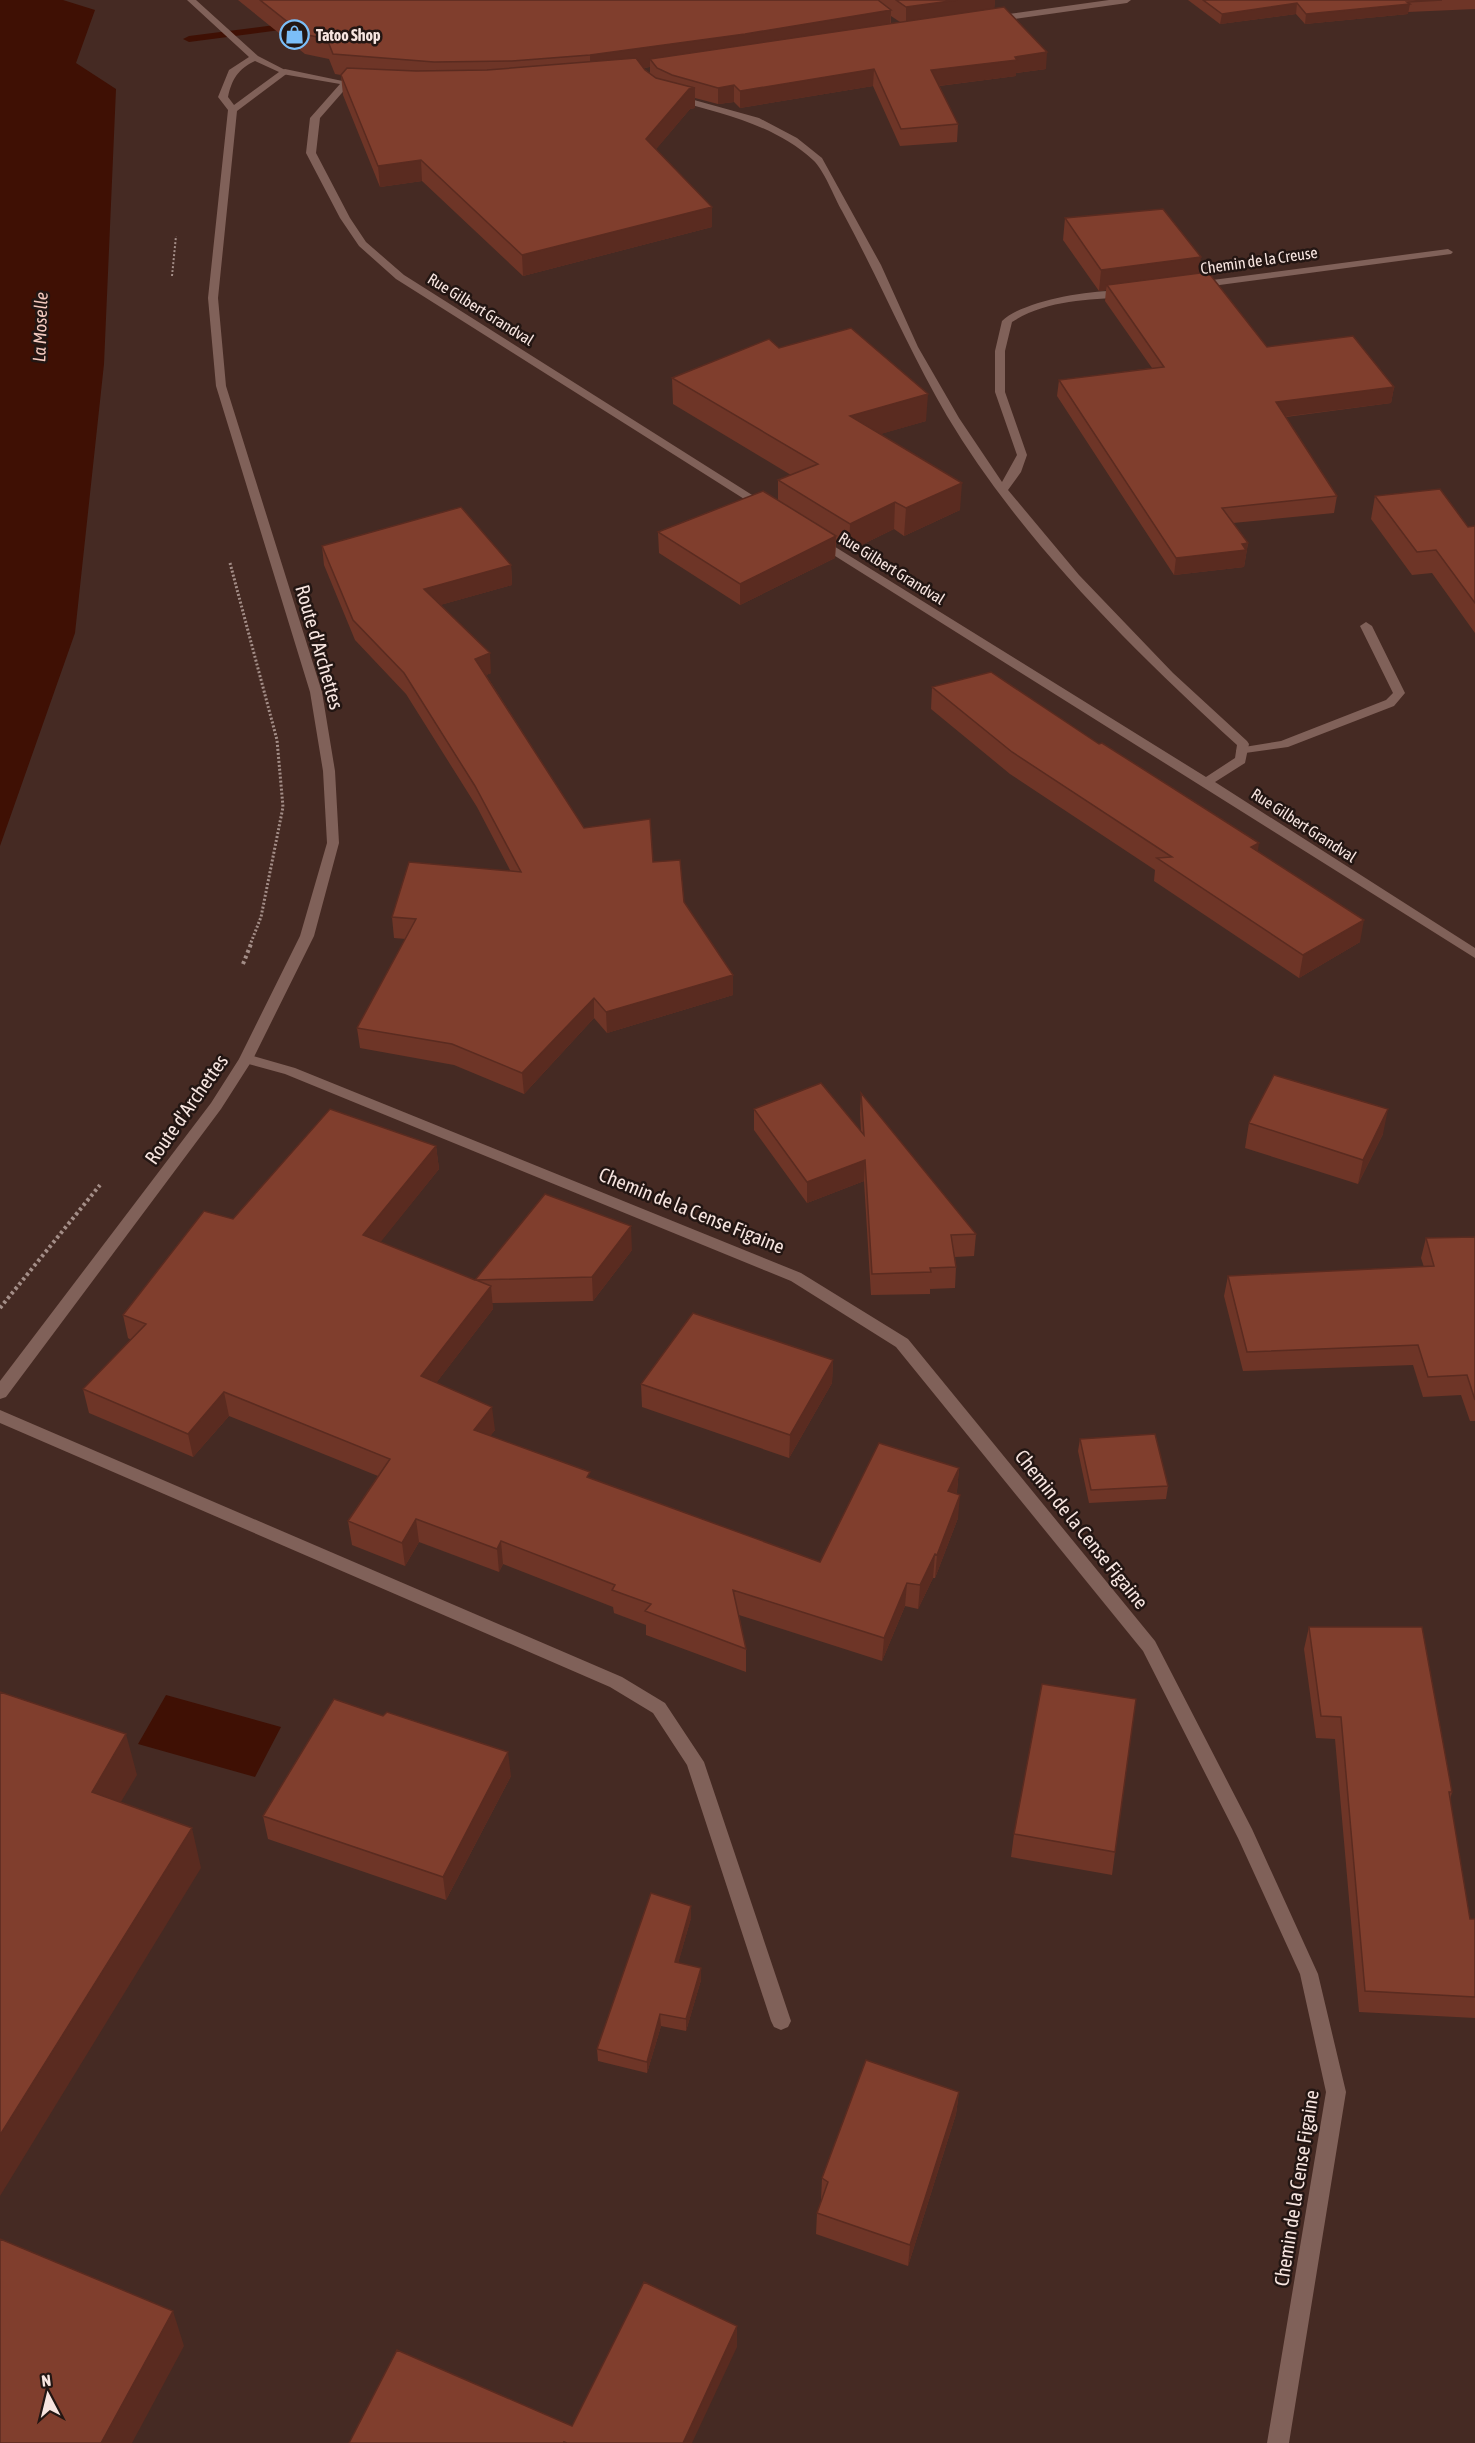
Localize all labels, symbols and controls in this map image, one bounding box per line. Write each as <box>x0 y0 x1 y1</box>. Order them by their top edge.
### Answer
shop icon: Tatoo Shop <box>279 19 311 51</box>
place label: Tatoo Shop <box>316 26 381 44</box>
street label: Chemin de la Creuse <box>1199 243 1319 277</box>
street label: Rue Gilbert Grandval <box>425 269 538 349</box>
water label: La Moselle <box>28 292 52 362</box>
street label: Rue Gilbert Grandval <box>836 528 949 608</box>
street label: Route d'Archettes <box>291 582 349 712</box>
street label: Rue Gilbert Grandval <box>1248 784 1361 866</box>
street label: Route d'Archettes <box>140 1050 232 1168</box>
street label: Chemin de la Cense Figaine <box>596 1162 788 1258</box>
street label: Chemin de la Cense Figaine <box>1011 1445 1153 1613</box>
street label: Chemin de la Cense Figaine <box>1269 2088 1323 2288</box>
north arrow <box>18 2365 78 2425</box>
text: N <box>40 2371 52 2390</box>

